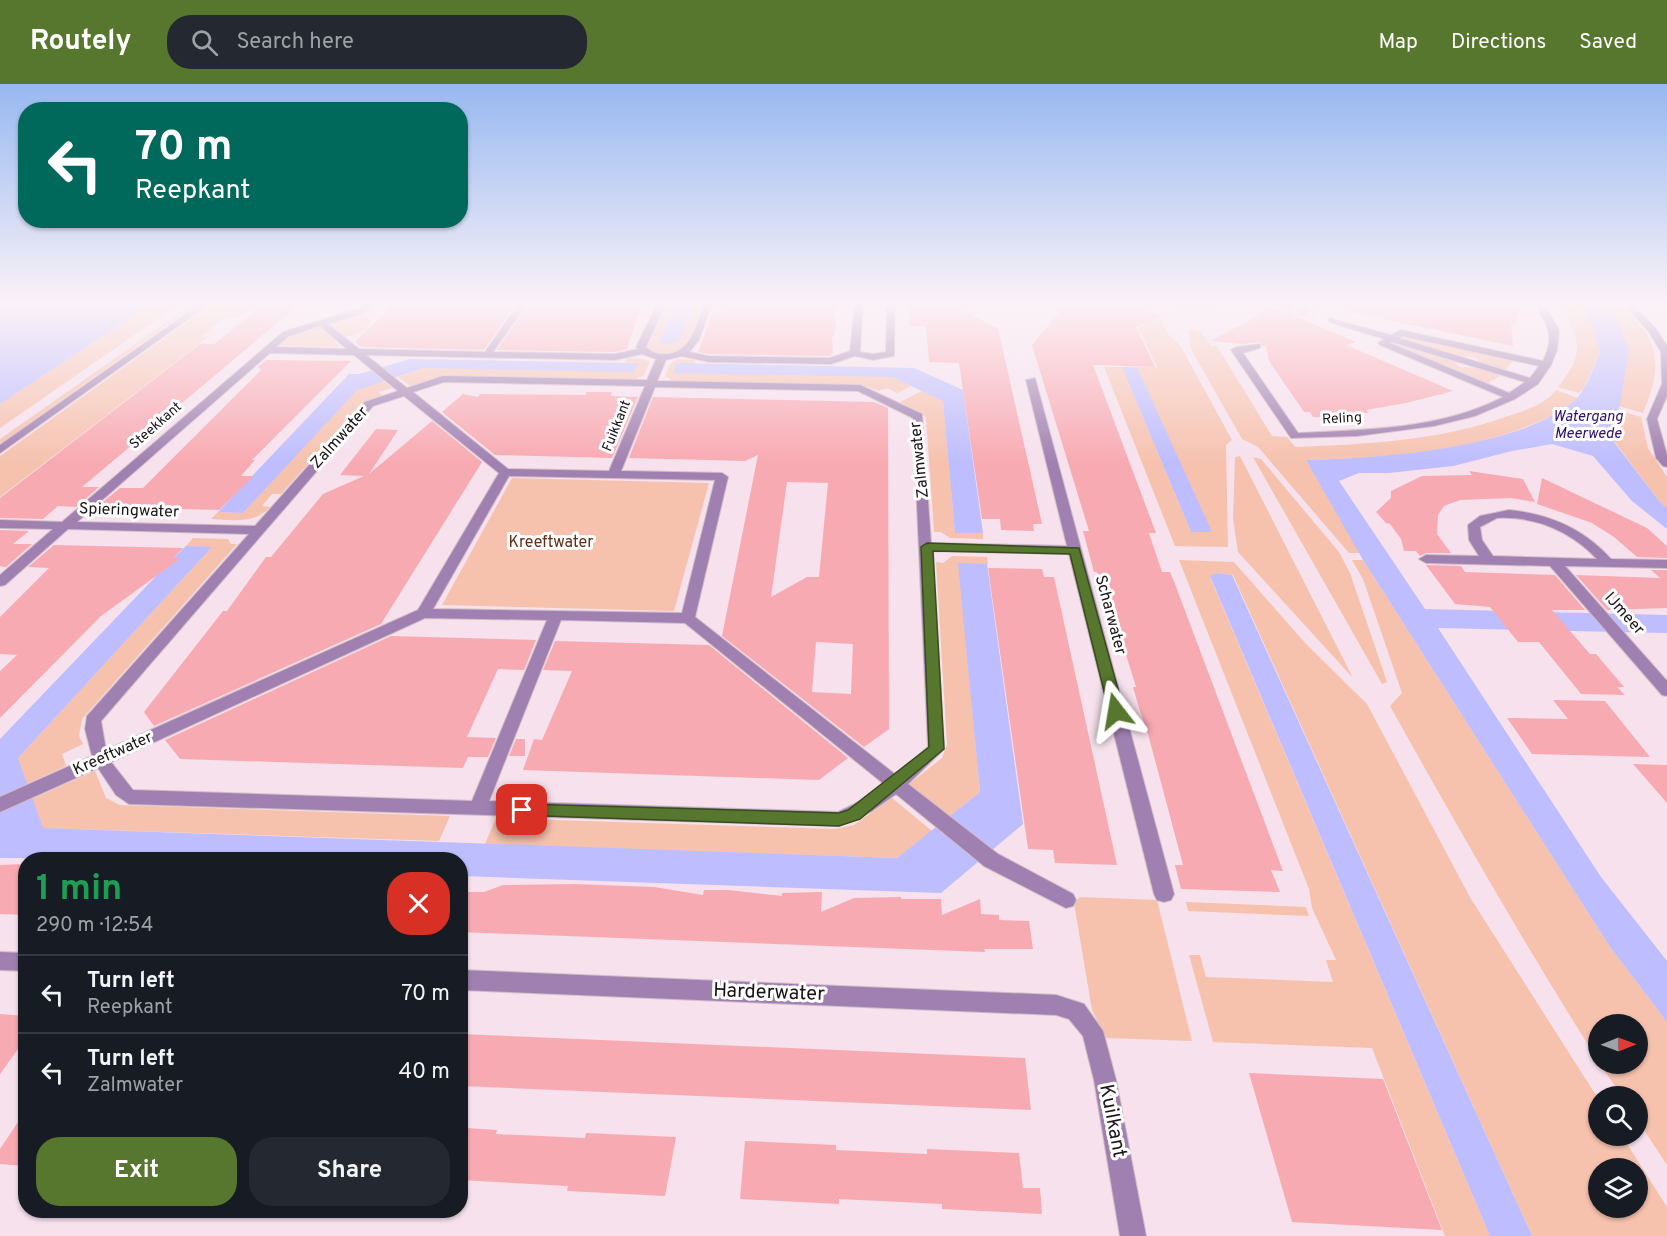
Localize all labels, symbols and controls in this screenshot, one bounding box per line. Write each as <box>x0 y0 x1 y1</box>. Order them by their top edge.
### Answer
search box <box>167 15 587 69</box>
text: Routely <box>30 24 131 60</box>
icon: search <box>188 26 221 59</box>
text: Search here <box>236 29 354 56</box>
text: Map <box>1378 29 1418 56</box>
text: Directions <box>1451 29 1546 56</box>
text: Saved <box>1579 29 1637 56</box>
text: 70 m <box>135 122 233 175</box>
icon: left <box>36 126 114 204</box>
text: Reepkant <box>135 174 251 208</box>
street label: Fuikkant <box>599 398 635 454</box>
street label: Steekkant <box>126 399 186 453</box>
street label: Zalmwater <box>307 403 373 473</box>
water label: Watergang Meerwede <box>1553 408 1624 444</box>
street label: Reling <box>1322 409 1362 429</box>
street label: Zalmwater <box>906 421 934 499</box>
street label: Spieringwater <box>79 499 179 523</box>
park label: Kreeftwater <box>508 533 594 553</box>
street label: Scharwater <box>1090 573 1130 657</box>
street label: IJmeer <box>1600 588 1648 640</box>
position arrow <box>1084 679 1148 743</box>
street label: Kreeftwater <box>70 728 156 780</box>
pin <box>496 784 547 835</box>
icon: arrive <box>505 793 538 826</box>
text: 1 min <box>36 867 122 913</box>
button: close <box>387 872 450 935</box>
text: 290 m · 12:54 <box>36 913 153 939</box>
text: Turn left <box>87 968 175 995</box>
icon: left <box>36 978 69 1011</box>
street label: Harderwater <box>713 978 826 1008</box>
text: 70 m <box>401 981 450 1008</box>
text: Reepkant <box>87 995 173 1021</box>
north arrow <box>1588 1014 1648 1074</box>
map controls <box>1588 1014 1648 1218</box>
text: Turn left <box>87 1046 175 1073</box>
icon: left <box>36 1056 69 1089</box>
text: 40 m <box>398 1059 450 1086</box>
text: Zalmwater <box>87 1073 183 1099</box>
street label: Kuilkant <box>1092 1082 1132 1160</box>
button: search <box>1588 1086 1648 1146</box>
button: Exit <box>36 1137 237 1206</box>
button: Share <box>249 1137 450 1206</box>
button: layers <box>1588 1158 1648 1218</box>

